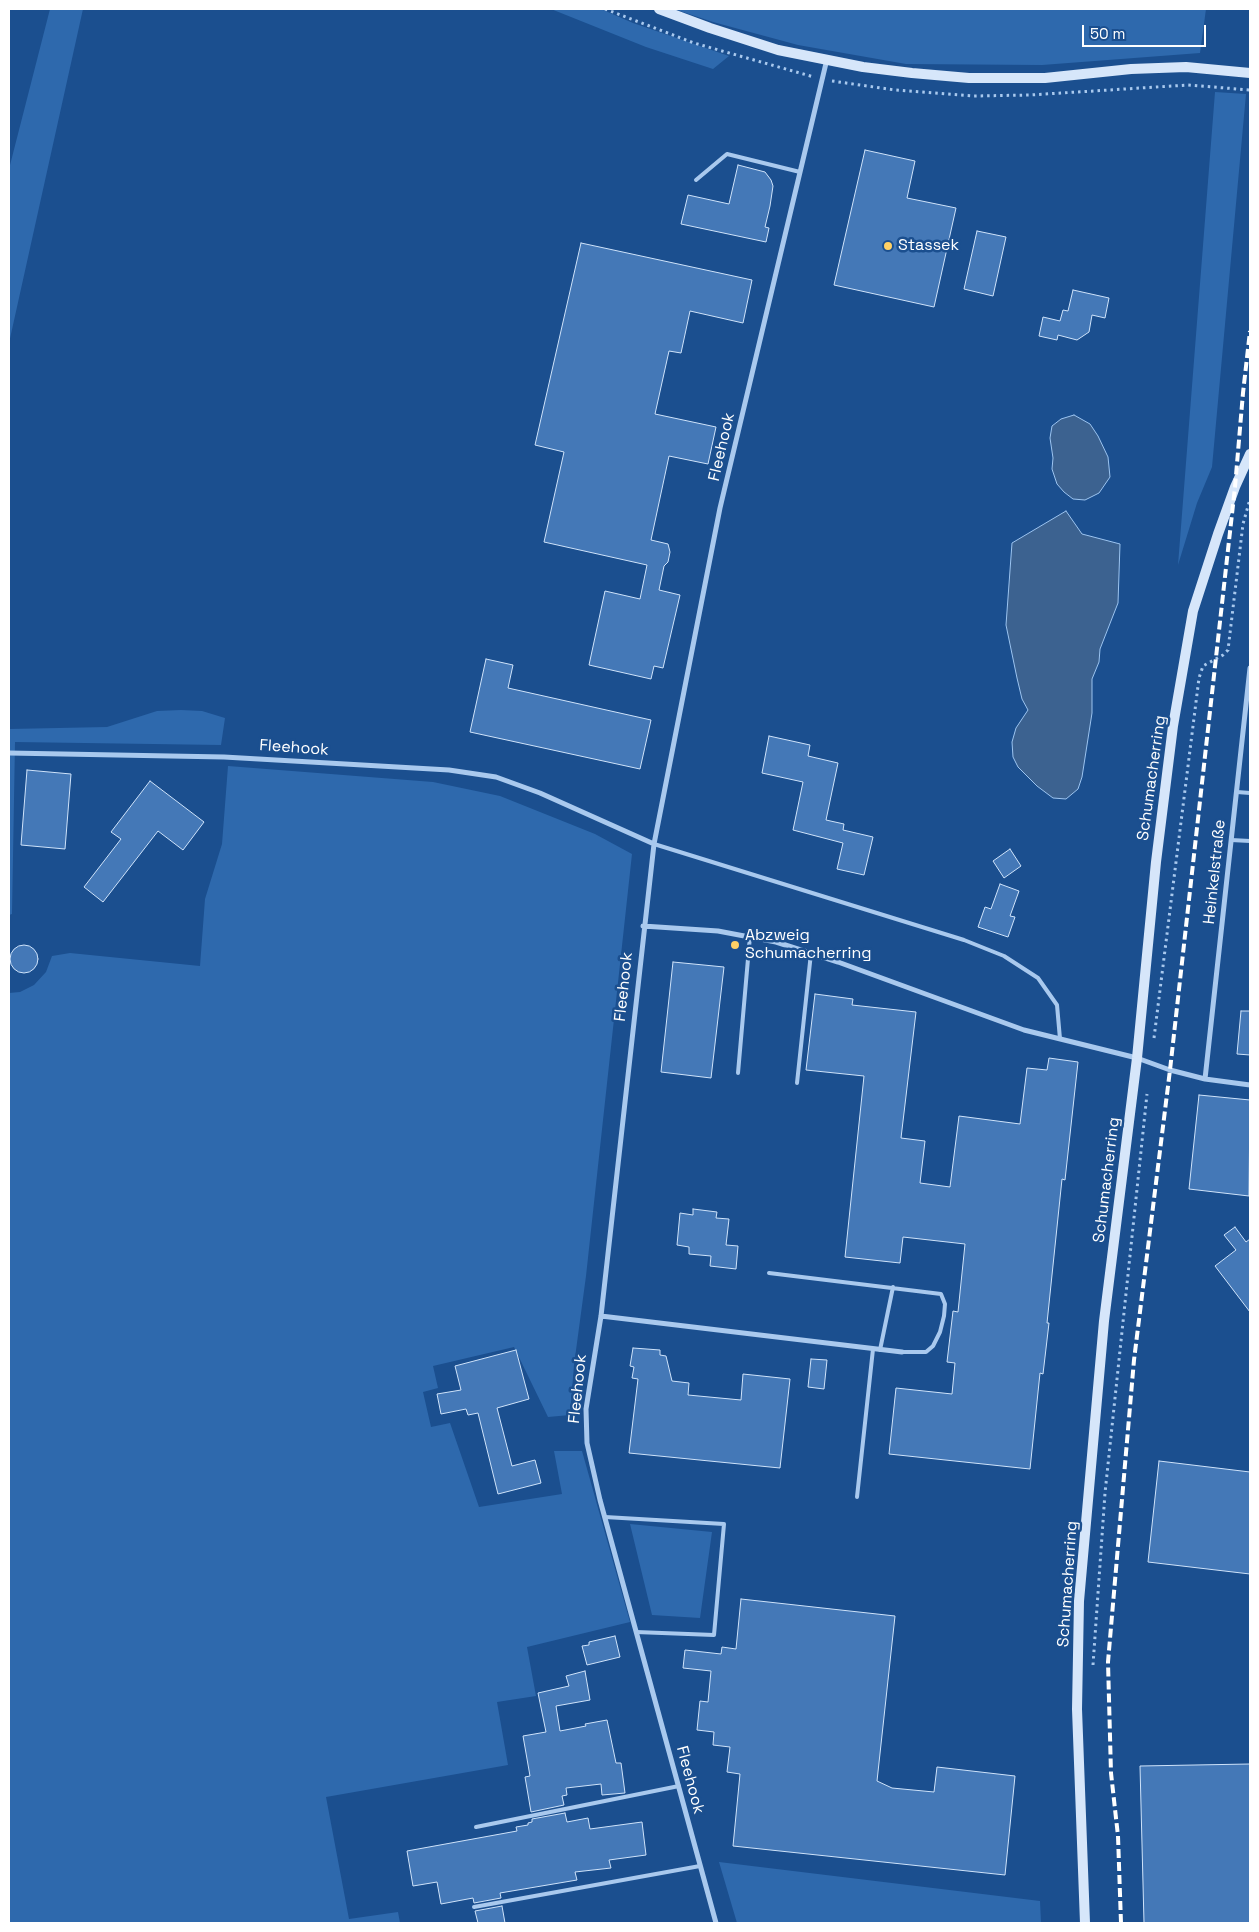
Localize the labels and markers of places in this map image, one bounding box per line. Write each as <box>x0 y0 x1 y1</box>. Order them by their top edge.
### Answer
place label: Stassek <box>898 236 959 256</box>
marker: Stassek <box>882 240 894 252</box>
place label: Abzweig Schumacherring <box>745 926 872 964</box>
marker: Abzweig Schumacherring <box>729 939 741 951</box>

